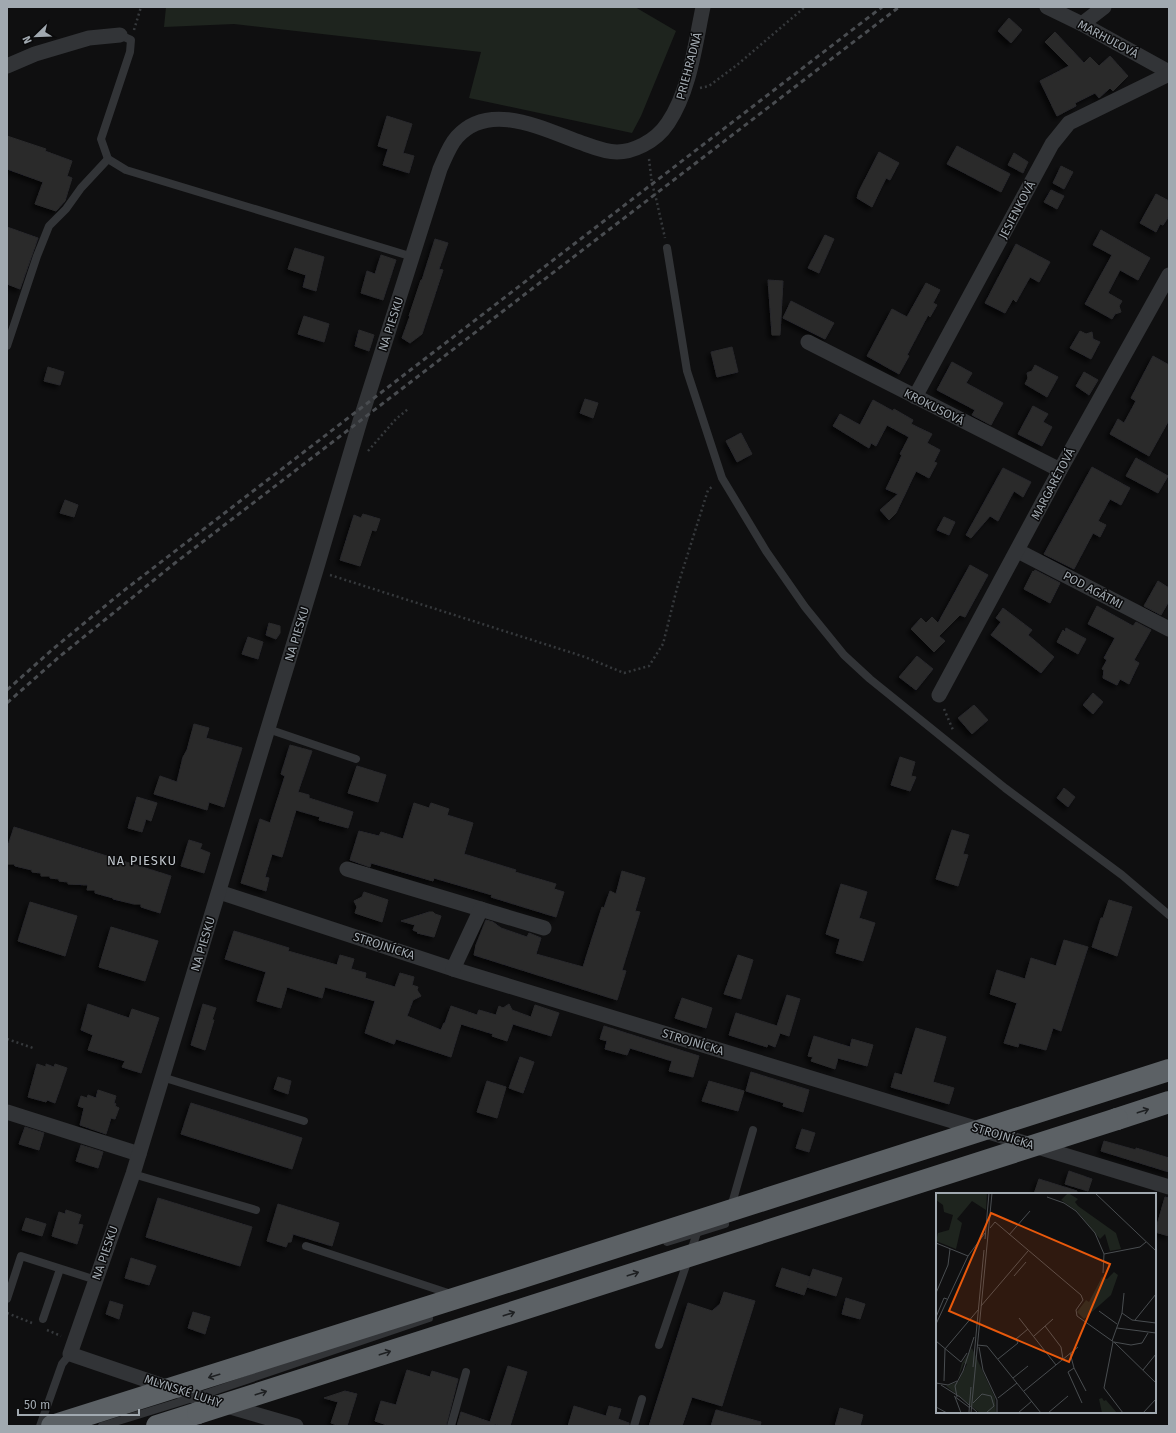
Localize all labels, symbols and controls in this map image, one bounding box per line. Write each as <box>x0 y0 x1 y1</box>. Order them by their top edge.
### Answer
north arrow <box>16 16 56 56</box>
street label: MARHUĽOVÁ <box>1075 16 1141 61</box>
street label: PRIEHRADNÁ <box>672 30 705 101</box>
text: N <box>20 34 35 46</box>
street label: JESIENKOVÁ <box>995 178 1038 241</box>
street label: NA PIESKU <box>376 295 406 353</box>
street label: KROKUSOVÁ <box>902 385 967 428</box>
street label: MARGARÉTOVÁ <box>1027 445 1078 522</box>
street label: POD AGÁTMI <box>1061 568 1126 612</box>
street label: NA PIESKU <box>282 605 312 663</box>
district label: NA PIESKU <box>107 853 177 868</box>
street label: NA PIESKU <box>188 915 218 973</box>
street label: STROJNÍCKA <box>351 929 417 963</box>
street label: STROJNÍCKA <box>660 1025 726 1058</box>
one-way arrow <box>1136 1107 1149 1114</box>
street label: STROJNÍCKA <box>970 1119 1036 1152</box>
inset map <box>936 1193 1156 1413</box>
street label: NA PIESKU <box>89 1224 121 1282</box>
one-way arrow <box>626 1270 639 1277</box>
one-way arrow <box>502 1310 515 1317</box>
one-way arrow <box>379 1349 391 1357</box>
street label: MLYNSKÉ LUHY <box>142 1371 224 1410</box>
one-way arrow <box>207 1373 220 1380</box>
one-way arrow <box>255 1389 268 1396</box>
scale bar <box>18 1391 139 1417</box>
text: 50 m <box>24 1398 50 1412</box>

